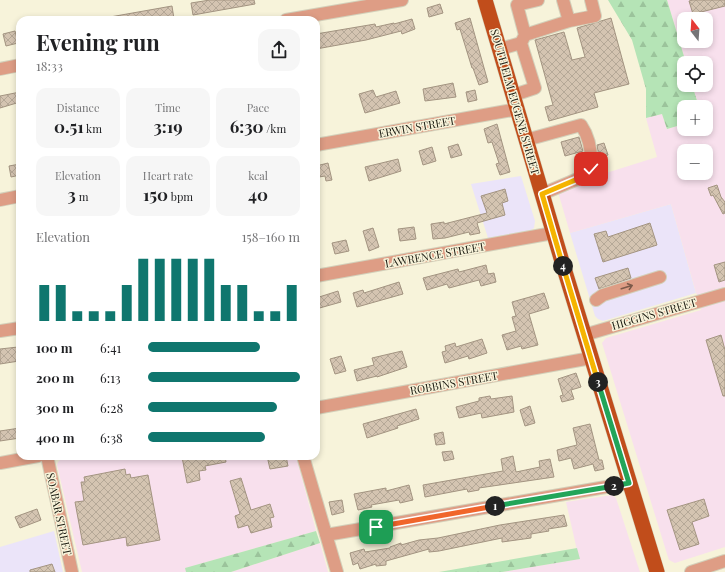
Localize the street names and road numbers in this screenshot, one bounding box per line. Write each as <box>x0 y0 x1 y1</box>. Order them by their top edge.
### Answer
street label: SOUTH ELM EUGENE STREET <box>487 27 544 177</box>
street label: ERWIN STREET <box>377 112 457 141</box>
street label: LAWRENCE STREET <box>384 238 486 271</box>
street label: HIGGINS STREET <box>610 294 698 333</box>
street label: ROBBINS STREET <box>409 367 499 398</box>
street label: SOABAR STREET <box>43 471 76 557</box>

